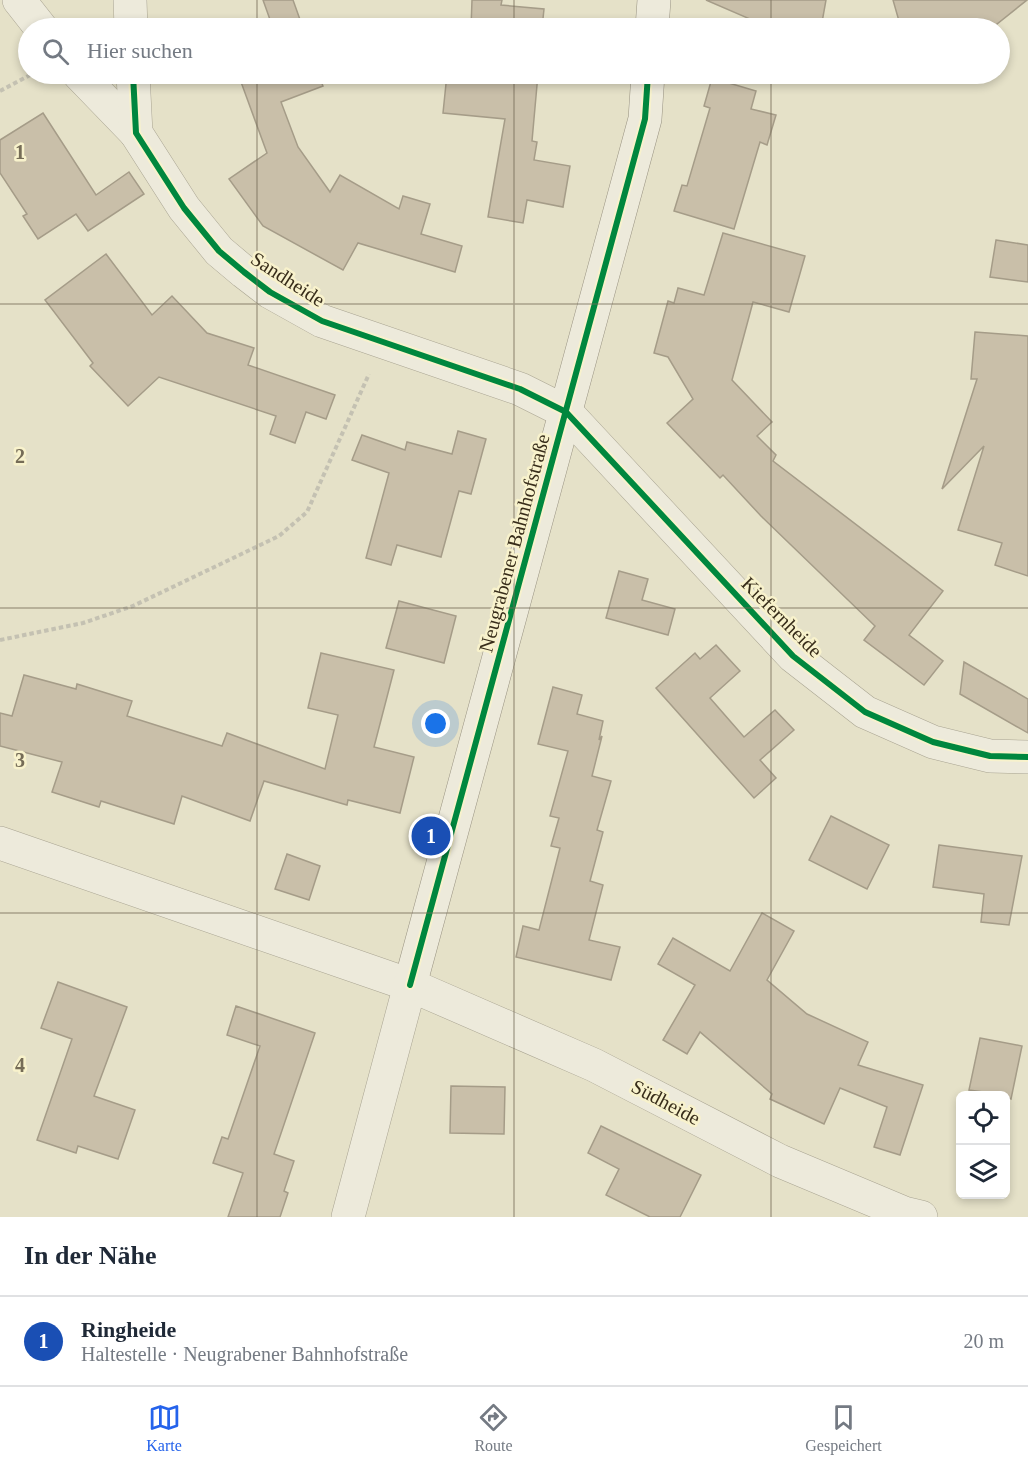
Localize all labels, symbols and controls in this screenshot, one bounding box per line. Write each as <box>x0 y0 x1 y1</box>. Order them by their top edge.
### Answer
search box <box>18 18 1010 84</box>
icon: search <box>39 35 72 68</box>
text: Hier suchen <box>87 38 193 63</box>
text: 1 <box>15 141 25 163</box>
street label: Sandheide <box>247 247 329 311</box>
street label: Neugrabener Bahnhofstraße <box>474 431 555 655</box>
text: 2 <box>15 445 25 467</box>
street label: Kiefernheide <box>737 572 827 662</box>
your location <box>421 709 450 738</box>
text: 3 <box>15 749 25 771</box>
pin: 1 <box>412 814 450 858</box>
text: 4 <box>15 1054 25 1076</box>
street label: Südheide <box>628 1075 704 1129</box>
map controls <box>956 1091 1010 1199</box>
button: locate <box>956 1091 1010 1145</box>
button: layers <box>956 1145 1010 1199</box>
text: In der Nähe <box>24 1241 156 1270</box>
text: Ringheide <box>81 1317 176 1342</box>
text: 1 <box>39 1330 49 1352</box>
text: 20 m <box>963 1330 1004 1352</box>
text: Haltestelle · Neugrabener Bahnhofstraße <box>81 1343 408 1365</box>
tab: Karte <box>146 1401 182 1455</box>
tab: Route <box>474 1401 513 1455</box>
tab: Gespeichert <box>805 1401 882 1455</box>

